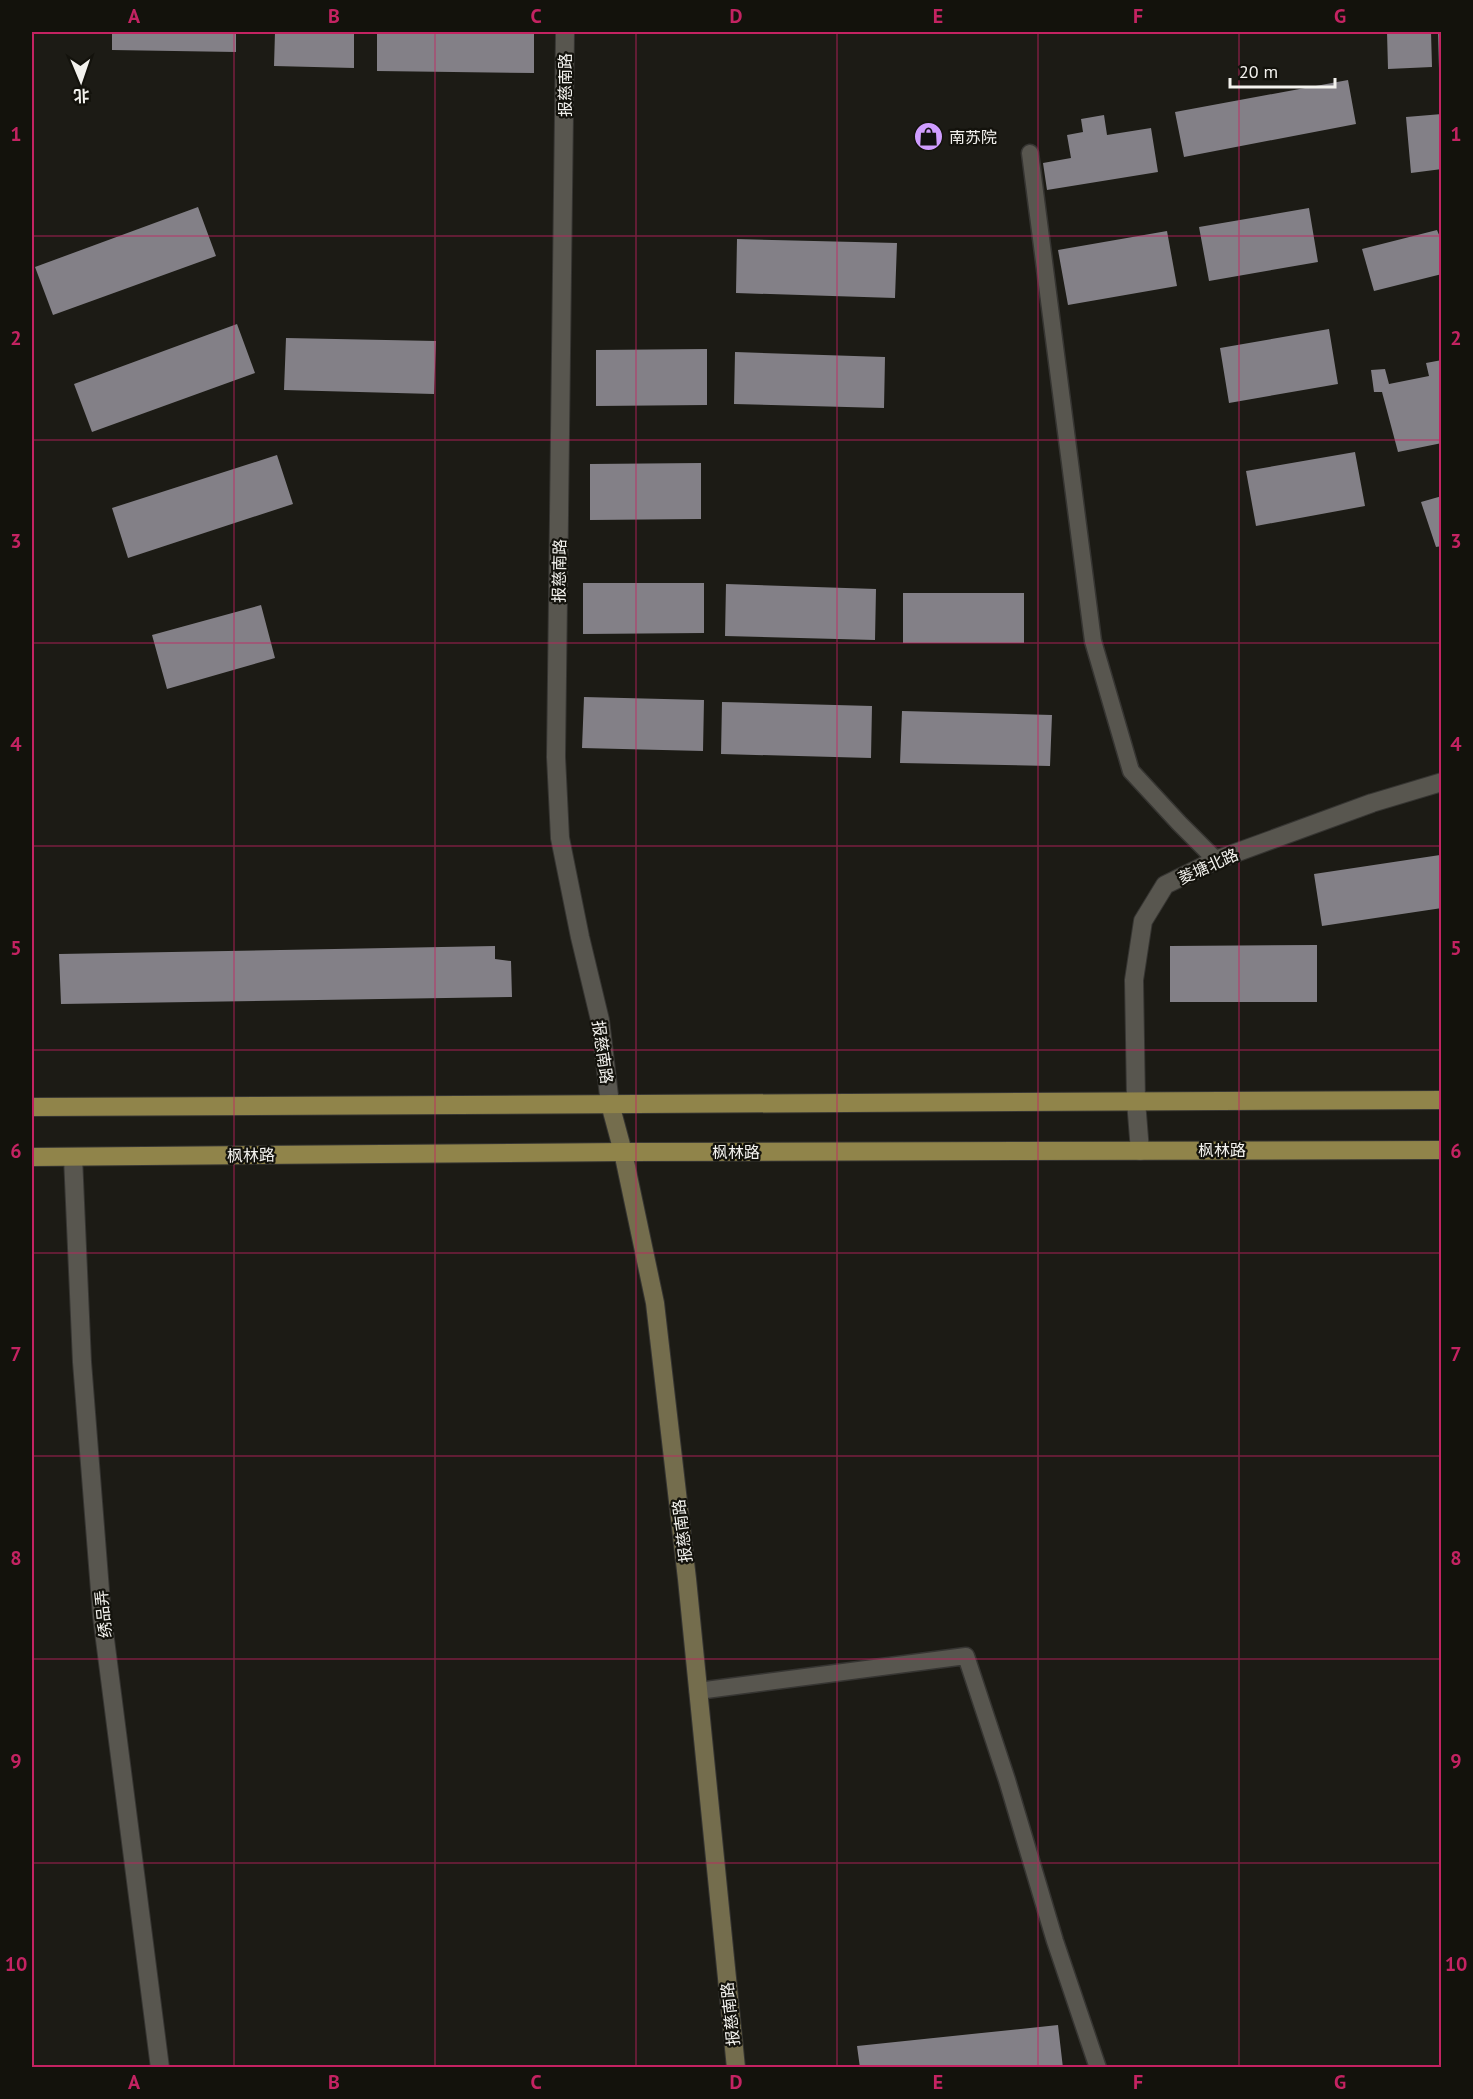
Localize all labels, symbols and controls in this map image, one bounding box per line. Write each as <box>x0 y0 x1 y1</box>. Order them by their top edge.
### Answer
text: A <box>128 3 141 29</box>
text: B <box>328 3 340 29</box>
text: C <box>530 3 542 29</box>
text: D <box>730 3 743 29</box>
text: E <box>933 3 943 29</box>
text: F <box>1133 3 1143 29</box>
text: G <box>1334 3 1346 29</box>
north arrow <box>51 51 111 111</box>
scale bar <box>1230 51 1335 89</box>
street label: 报慈南路 <box>555 53 575 117</box>
text: 20 m <box>1239 60 1278 83</box>
text: 北 <box>73 86 90 106</box>
text: 1 <box>10 121 22 147</box>
shop icon: 南苏院 <box>912 121 944 153</box>
text: 1 <box>1450 121 1462 147</box>
place label: 南苏院 <box>949 127 997 147</box>
text: 2 <box>10 325 22 351</box>
text: 2 <box>1450 325 1462 351</box>
text: 3 <box>10 528 22 554</box>
text: 3 <box>1450 528 1462 554</box>
street label: 报慈南路 <box>548 539 570 603</box>
text: 4 <box>10 731 22 757</box>
text: 4 <box>1450 731 1462 757</box>
street label: 菱塘北路 <box>1175 844 1241 888</box>
text: 5 <box>10 935 22 961</box>
text: 5 <box>1450 935 1462 961</box>
street label: 报慈南路 <box>589 1019 617 1085</box>
text: 6 <box>10 1138 22 1164</box>
text: 6 <box>1450 1138 1462 1164</box>
street label: 枫林路 <box>1198 1140 1246 1160</box>
street label: 枫林路 <box>712 1142 760 1162</box>
street label: 枫林路 <box>227 1145 275 1165</box>
text: 7 <box>10 1341 22 1367</box>
text: 7 <box>1450 1341 1462 1367</box>
street label: 报慈南路 <box>668 1498 696 1564</box>
text: 8 <box>10 1545 22 1571</box>
text: 8 <box>1450 1545 1462 1571</box>
street label: 绣品弄 <box>91 1589 115 1639</box>
text: 9 <box>10 1748 22 1774</box>
text: 9 <box>1450 1748 1462 1774</box>
text: 10 <box>5 1951 27 1977</box>
text: 10 <box>1445 1951 1467 1977</box>
street label: 报慈南路 <box>717 1981 743 2047</box>
text: A <box>128 2069 141 2095</box>
text: B <box>328 2069 340 2095</box>
text: C <box>530 2069 542 2095</box>
text: D <box>730 2069 743 2095</box>
text: E <box>933 2069 943 2095</box>
text: F <box>1133 2069 1143 2095</box>
text: G <box>1334 2069 1346 2095</box>

